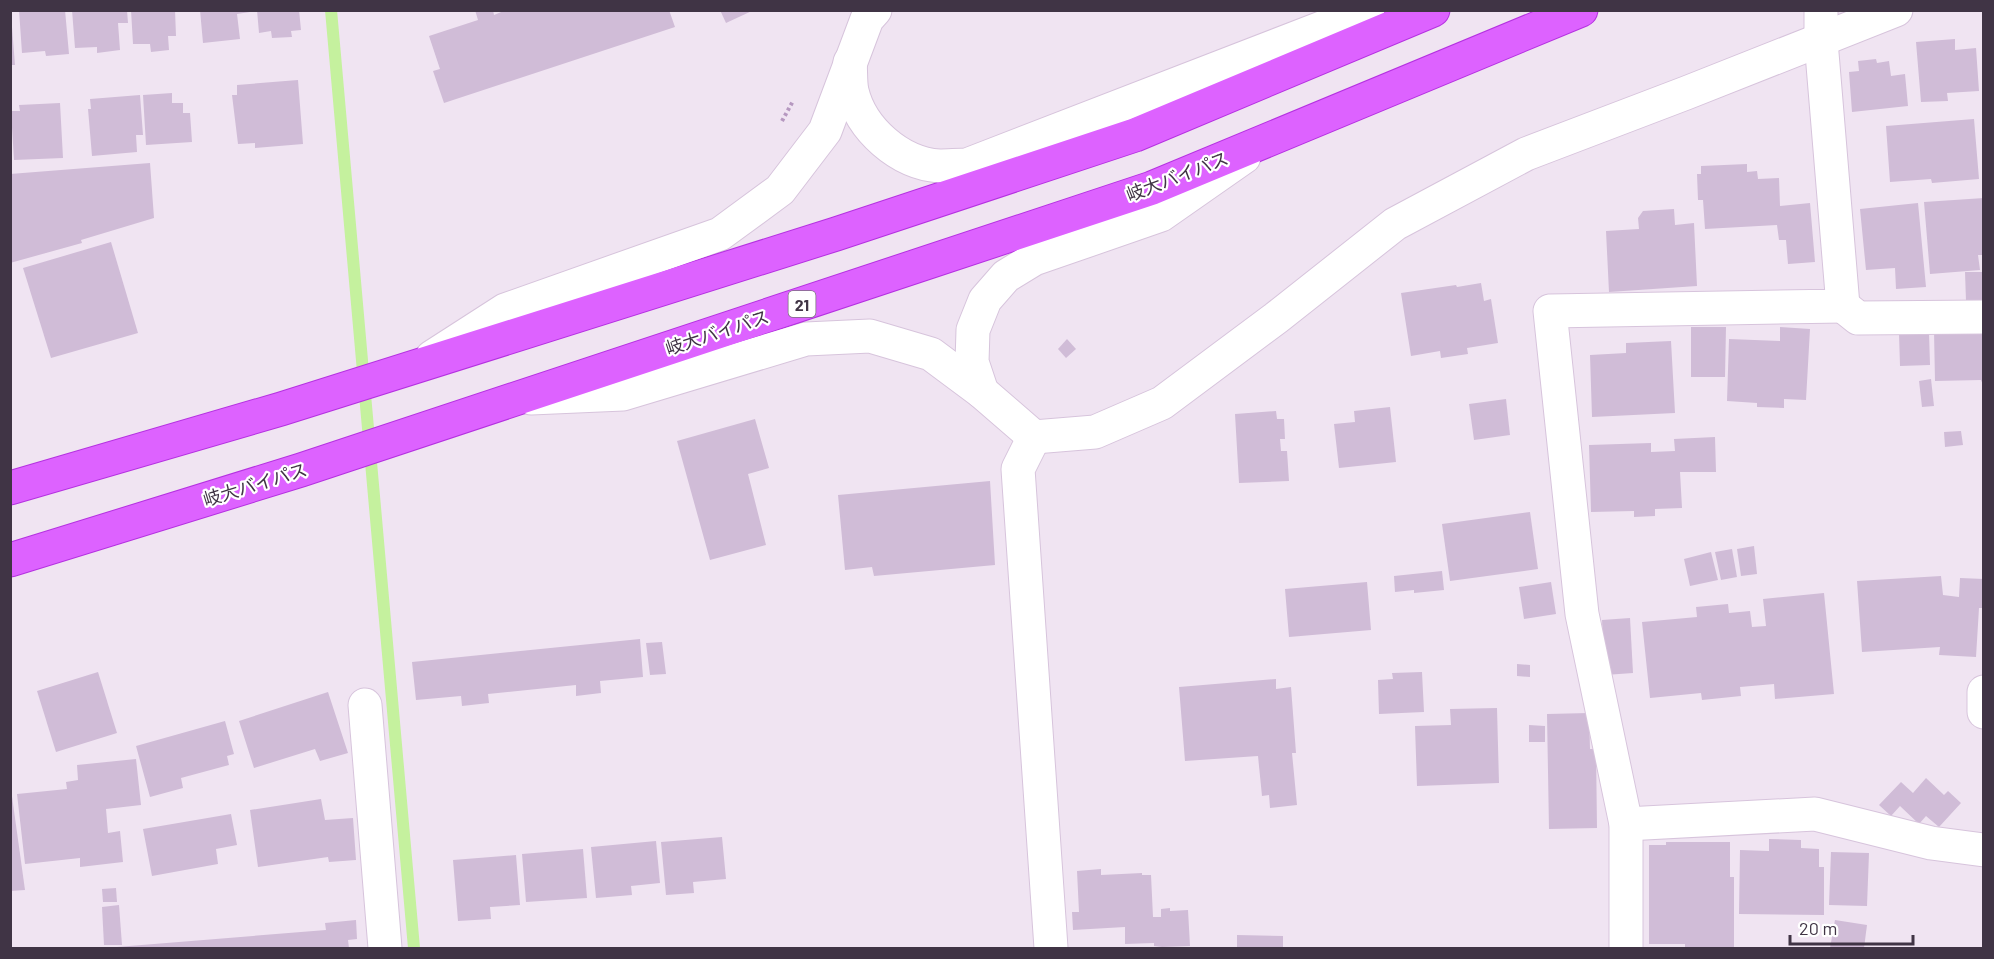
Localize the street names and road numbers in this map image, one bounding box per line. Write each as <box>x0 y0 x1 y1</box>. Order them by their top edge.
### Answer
street label: 岐大バイパス <box>1123 146 1231 206</box>
road number: 21 <box>788 291 816 317</box>
street label: 岐大バイパス <box>662 305 772 359</box>
street label: 岐大バイパス <box>200 458 310 510</box>

